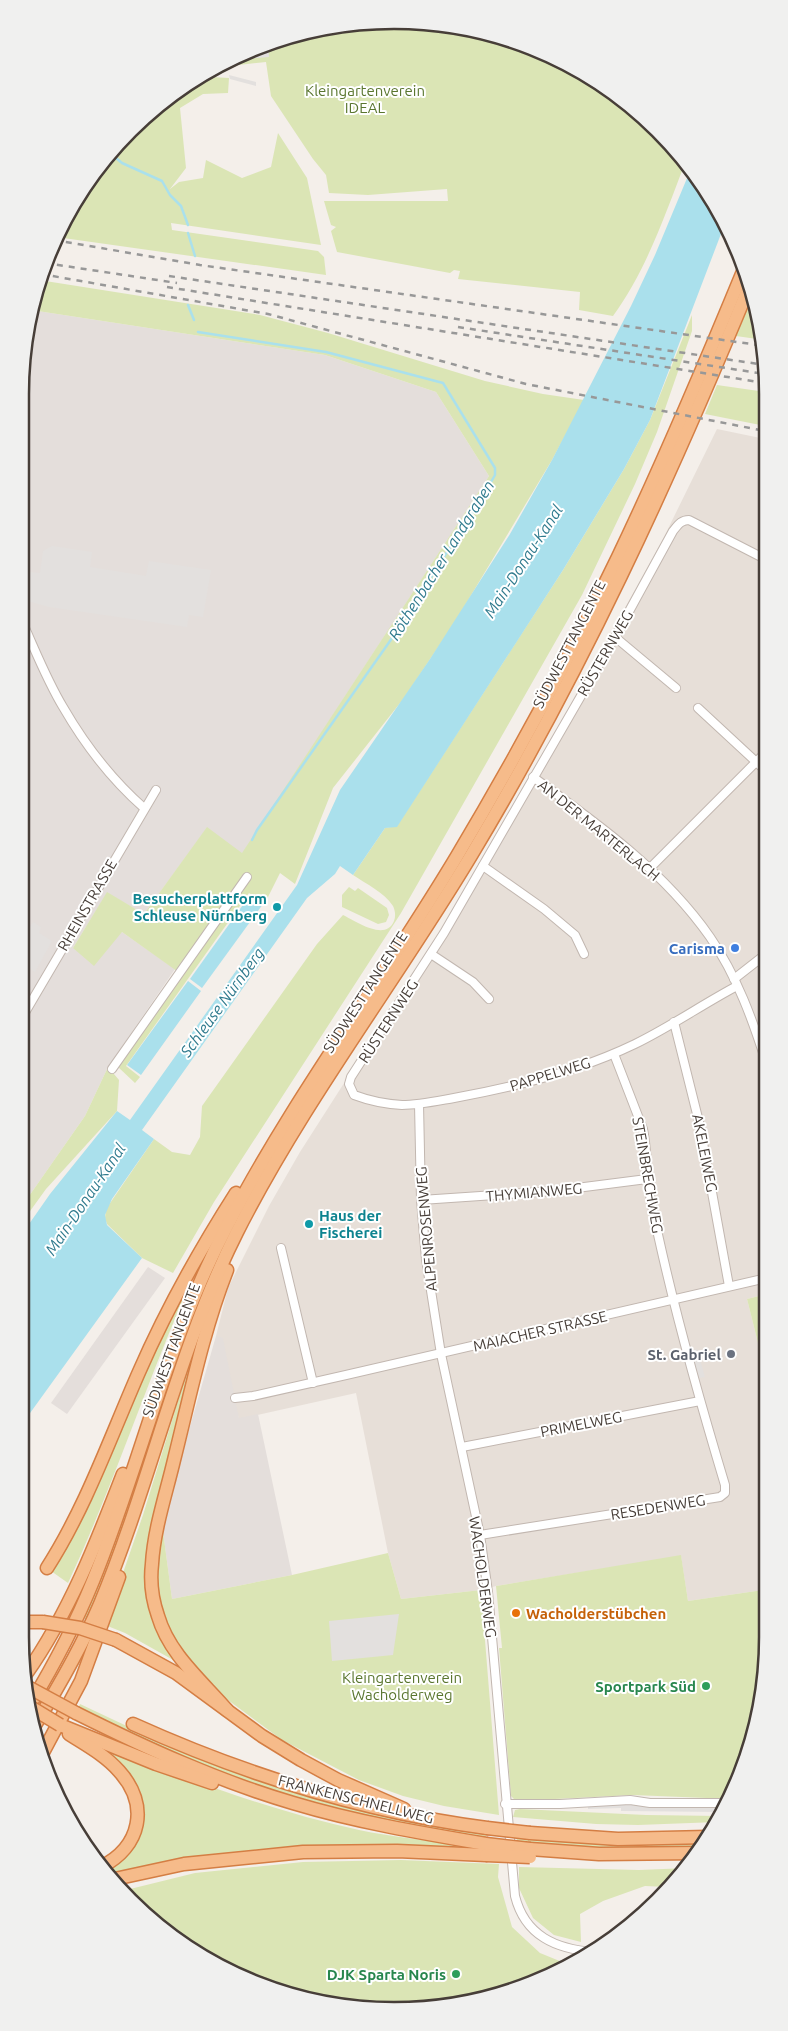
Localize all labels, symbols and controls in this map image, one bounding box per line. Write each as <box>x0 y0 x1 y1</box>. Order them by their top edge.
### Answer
park label: Kleingartenverein IDEAL <box>305 82 425 116</box>
water label: Röthenbacher Landgraben <box>384 477 498 643</box>
water label: Main-Donau-Kanal <box>480 501 566 621</box>
street label: SÜDWESTTANGENTE <box>529 577 609 711</box>
street label: RÜSTERNWEG <box>574 607 636 699</box>
street label: AN DER MARTERLACH <box>535 776 663 884</box>
street label: RHEINSTRASSE <box>54 856 120 954</box>
place label: Besucherplattform Schleuse Nürnberg <box>133 890 267 924</box>
marker: Besucherplattform Schleuse Nürnberg <box>271 901 283 913</box>
street label: SÜDWESTTANGENTE <box>319 928 411 1056</box>
place label: Carisma <box>669 940 725 957</box>
marker: Carisma <box>729 942 741 954</box>
water label: Schleuse Nürnberg <box>176 944 268 1061</box>
street label: RÜSTERNWEG <box>355 976 421 1066</box>
street label: PAPPELWEG <box>508 1054 592 1094</box>
street label: AKELEIWEG <box>689 1113 721 1193</box>
street label: STEINBRECHWEG <box>629 1115 667 1235</box>
water label: Main-Donau-Kanal <box>41 1139 129 1258</box>
street label: ALPENROSENWEG <box>412 1166 440 1292</box>
street label: THYMIANWEG <box>485 1179 583 1205</box>
place label: Haus der Fischerei <box>319 1207 382 1241</box>
marker: Haus der Fischerei <box>303 1218 315 1230</box>
street label: SÜDWESTTANGENTE <box>139 1281 203 1419</box>
street label: MAIACHER STRASSE <box>471 1307 609 1355</box>
place label: St. Gabriel <box>648 1346 721 1363</box>
marker: St. Gabriel <box>725 1348 737 1360</box>
street label: PRIMELWEG <box>539 1408 623 1440</box>
street label: RESEDENWEG <box>609 1491 707 1523</box>
street label: WACHOLDERWEG <box>466 1515 500 1639</box>
place label: Wacholderstübchen <box>526 1605 666 1622</box>
marker: Wacholderstübchen <box>510 1607 522 1619</box>
park label: Kleingartenverein Wacholderweg <box>342 1669 462 1703</box>
place label: Sportpark Süd <box>595 1678 696 1695</box>
marker: Sportpark Süd <box>700 1680 712 1692</box>
street label: FRANKENSCHNELLWEG <box>276 1771 436 1827</box>
place label: DJK Sparta Noris <box>327 1966 446 1983</box>
marker: DJK Sparta Noris <box>450 1968 462 1980</box>

